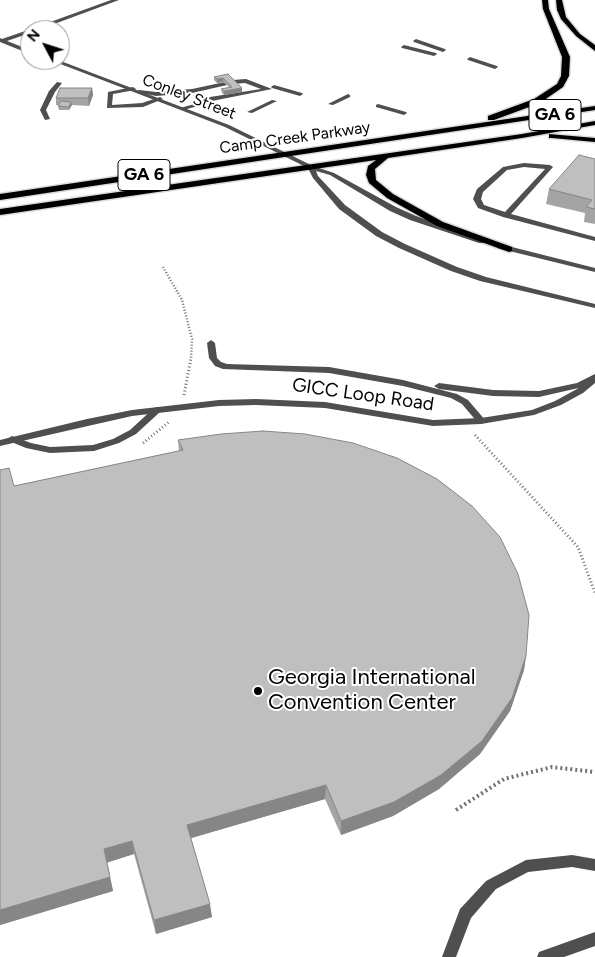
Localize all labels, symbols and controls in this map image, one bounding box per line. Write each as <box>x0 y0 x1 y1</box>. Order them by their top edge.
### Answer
north arrow <box>20 20 70 70</box>
text: N <box>24 26 44 45</box>
street label: Conley Street <box>139 70 239 124</box>
road number: GA 6 <box>529 100 581 130</box>
street label: Camp Creek Parkway <box>218 118 372 158</box>
road number: GA 6 <box>118 160 170 190</box>
street label: GICC Loop Road <box>291 374 435 416</box>
place label: Georgia International Convention Center <box>268 665 476 716</box>
marker: Georgia International Convention Center <box>252 685 264 697</box>

